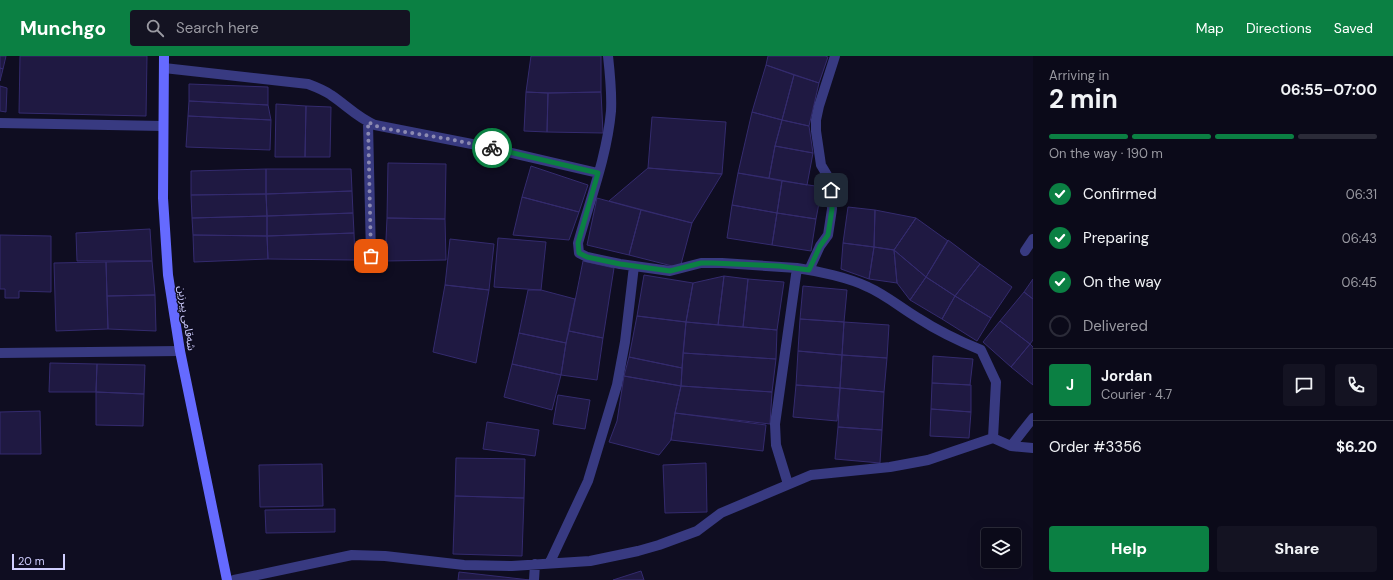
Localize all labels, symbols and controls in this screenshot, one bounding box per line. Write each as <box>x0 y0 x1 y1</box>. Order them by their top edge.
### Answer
search box <box>130 10 410 46</box>
text: Munchgo <box>20 16 106 41</box>
icon: search <box>144 17 166 39</box>
text: Search here <box>176 18 259 38</box>
text: Map <box>1196 19 1224 37</box>
text: Directions <box>1246 19 1312 37</box>
text: Saved <box>1334 19 1373 37</box>
text: Arriving in <box>1049 67 1109 84</box>
text: 06:55–07:00 <box>1281 80 1377 100</box>
text: 2 min <box>1049 82 1118 116</box>
courier <box>472 128 512 168</box>
icon: bike <box>481 137 503 159</box>
text: On the way · 190 m <box>1049 145 1163 162</box>
pin <box>814 173 848 207</box>
icon: home <box>820 179 842 201</box>
icon: check <box>1049 183 1071 205</box>
text: Confirmed <box>1083 184 1157 204</box>
text: 06:31 <box>1346 186 1377 203</box>
icon: check <box>1049 227 1071 249</box>
text: Preparing <box>1083 228 1149 248</box>
text: 06:43 <box>1342 230 1377 247</box>
pin <box>354 239 388 273</box>
icon: bag <box>360 245 382 267</box>
icon: check <box>1049 271 1071 293</box>
text: On the way <box>1083 272 1162 292</box>
text: 06:45 <box>1341 274 1377 291</box>
street label: شەقامی پیرزین <box>174 284 199 352</box>
text: Delivered <box>1083 316 1148 336</box>
button: chat <box>1283 364 1325 406</box>
button: phone <box>1335 364 1377 406</box>
text: Jordan <box>1101 366 1152 386</box>
text: J <box>1066 375 1074 395</box>
text: Courier · 4.7 <box>1101 386 1172 403</box>
text: Order #3356 <box>1049 437 1142 457</box>
text: $6.20 <box>1336 437 1377 457</box>
button: Help <box>1049 526 1209 572</box>
button: Share <box>1217 526 1377 572</box>
map controls <box>981 528 1021 568</box>
button: layers <box>981 528 1021 568</box>
scale bar <box>12 552 65 571</box>
text: 20 m <box>18 554 44 568</box>

